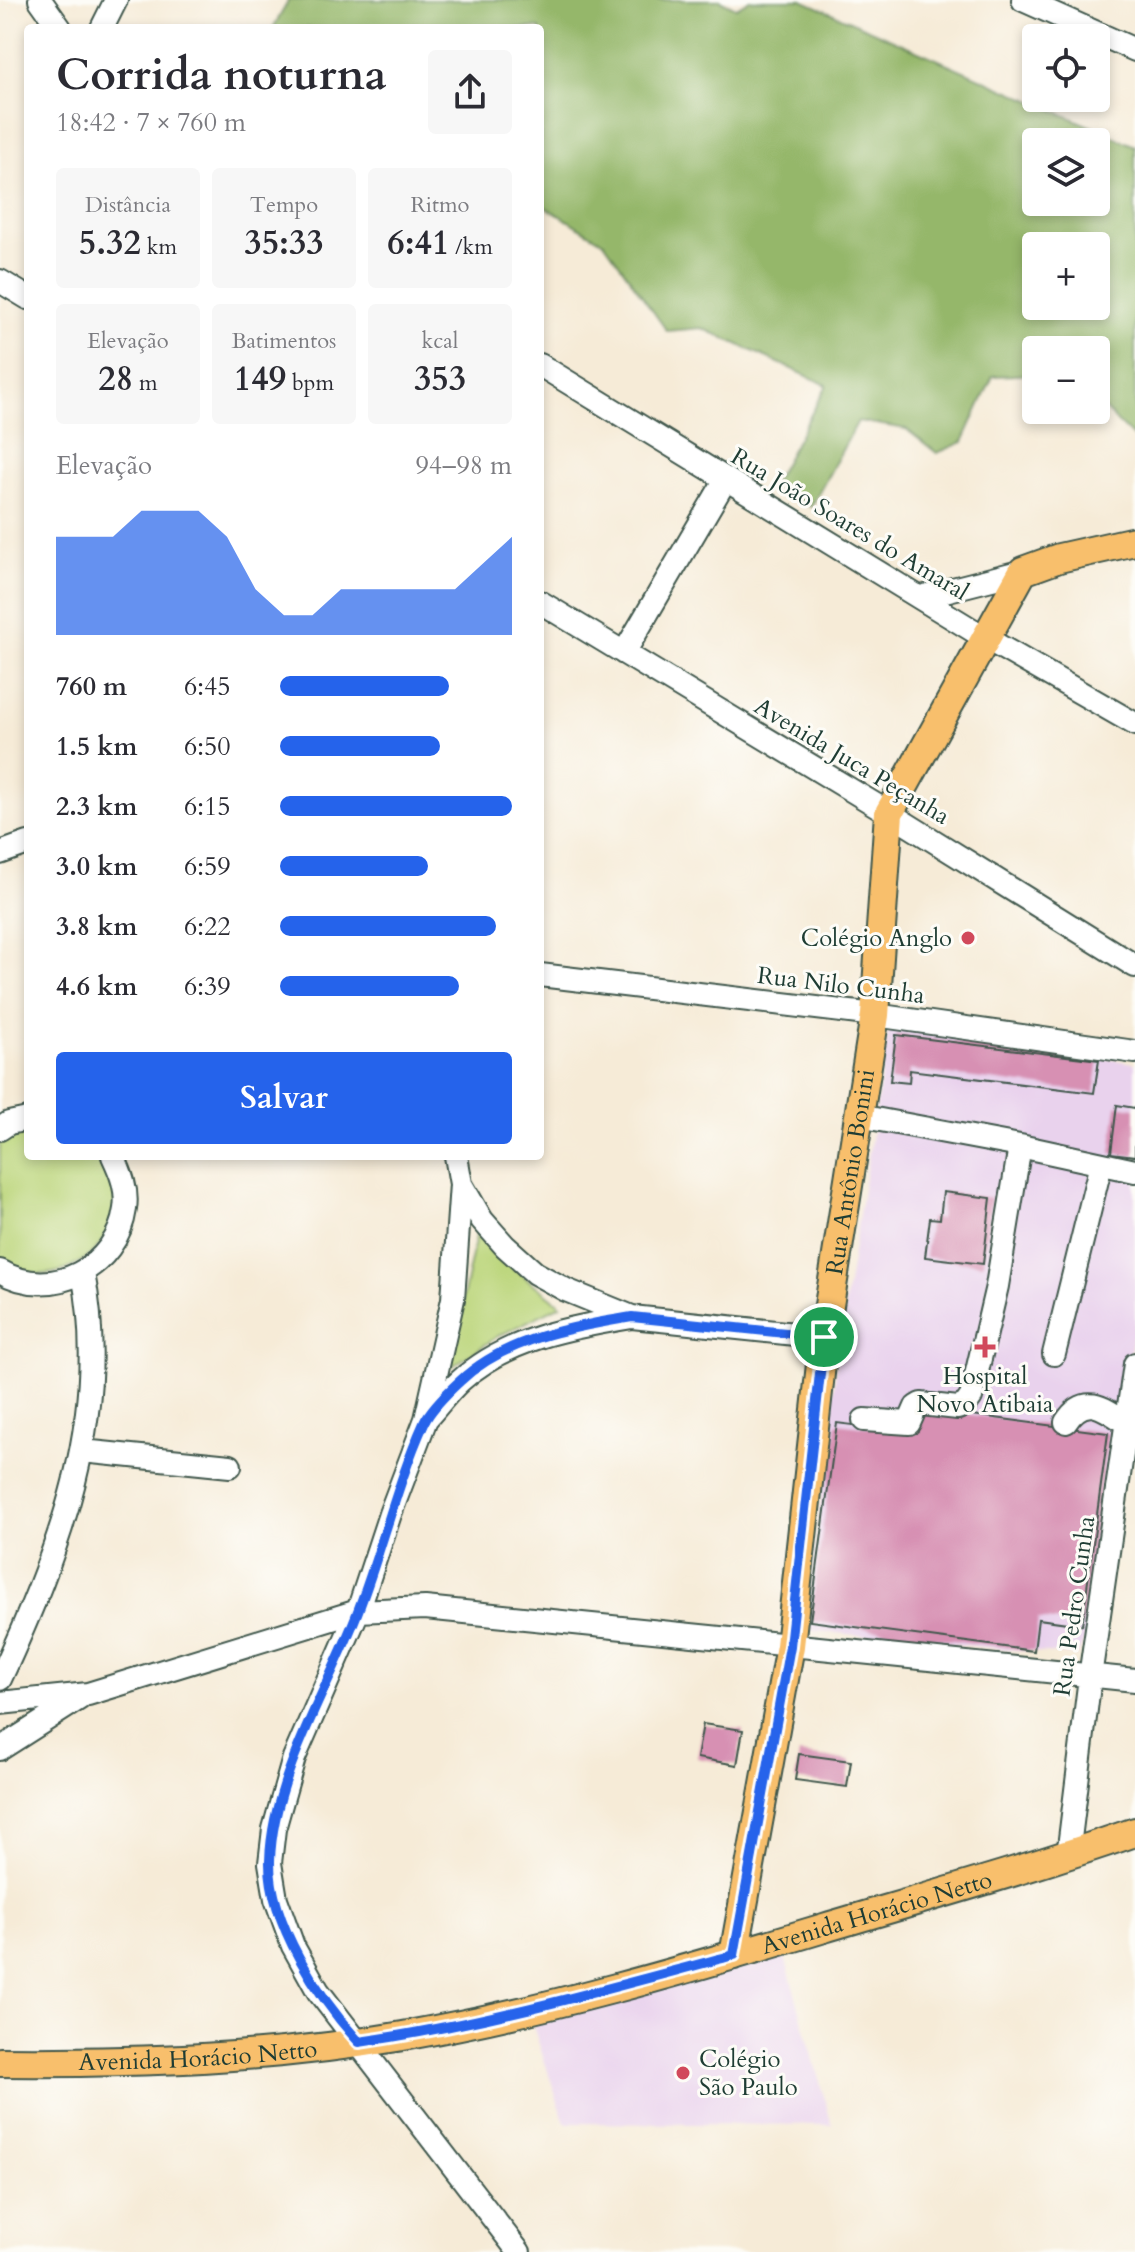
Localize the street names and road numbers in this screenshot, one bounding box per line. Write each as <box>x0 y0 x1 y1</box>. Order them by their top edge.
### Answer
street label: Rua João Soares do Amaral <box>725 440 975 609</box>
street label: Avenida Juca Peçanha <box>748 690 956 833</box>
street label: Rua Nilo Cunha <box>756 959 927 1012</box>
street label: Rua Antônio Bonini <box>818 1067 883 1277</box>
street label: Rua Pedro Cunha <box>1046 1513 1104 1698</box>
street label: Avenida Horácio Netto <box>757 1863 996 1963</box>
street label: Avenida Horácio Netto <box>78 2032 319 2079</box>

